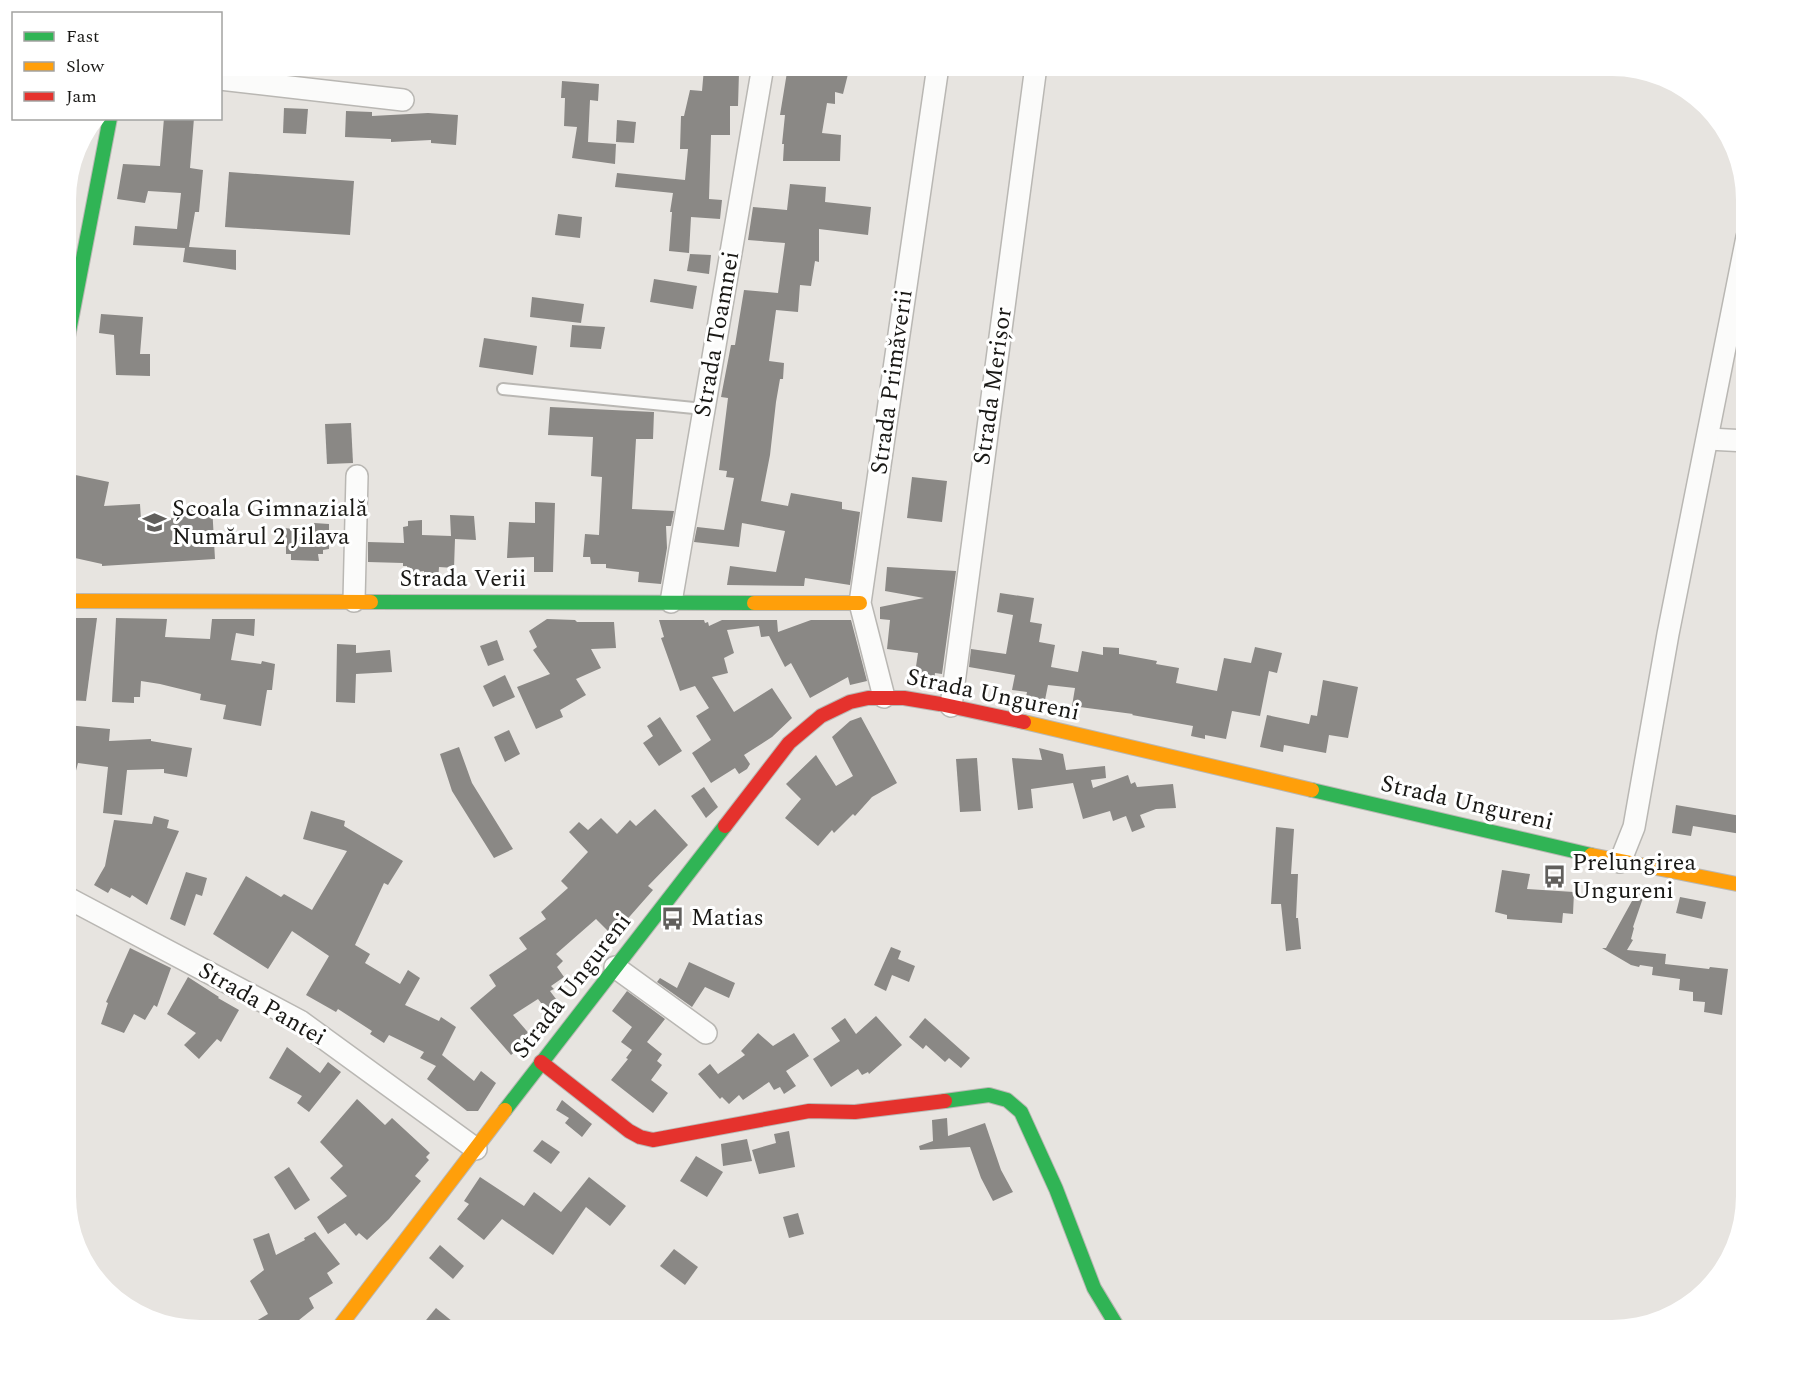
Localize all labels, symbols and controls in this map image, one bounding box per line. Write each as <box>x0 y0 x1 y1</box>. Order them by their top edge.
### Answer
legend <box>12 12 222 120</box>
text: Fast <box>66 23 99 50</box>
text: Slow <box>66 53 105 80</box>
text: Jam <box>66 83 97 110</box>
street label: Strada Toamnei <box>685 248 749 420</box>
street label: Strada Primăverii <box>861 287 923 477</box>
street label: Strada Merișor <box>964 305 1022 467</box>
place label: Școala Gimnazială Numărul 2 Jilava <box>172 491 368 555</box>
school or university icon: Școala Gimnazială Numărul 2 Jilava <box>141 510 167 536</box>
street label: Strada Verii <box>399 561 527 597</box>
street label: Strada Ungureni <box>903 659 1083 731</box>
street label: Strada Ungureni <box>1377 766 1557 840</box>
place label: Prelungirea Ungureni <box>1572 845 1696 909</box>
bus stop icon: Prelungirea Ungureni <box>1541 864 1567 890</box>
place label: Matias <box>691 900 764 936</box>
street label: Strada Ungureni <box>504 905 640 1067</box>
bus stop icon: Matias <box>660 905 686 931</box>
street label: Strada Pantei <box>191 953 333 1055</box>

